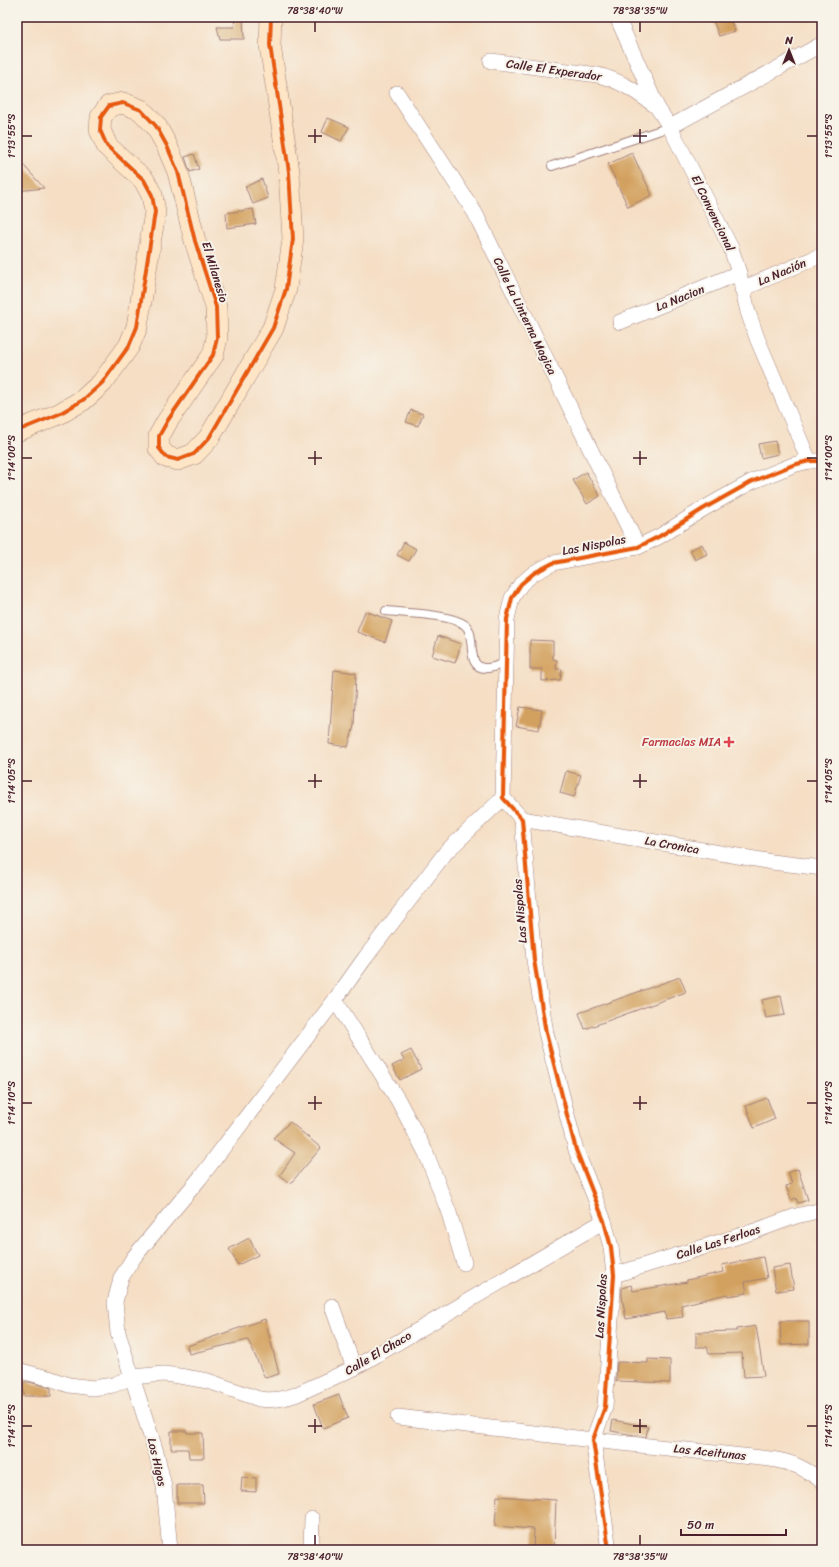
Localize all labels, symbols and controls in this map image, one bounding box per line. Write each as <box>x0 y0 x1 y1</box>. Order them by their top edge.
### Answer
text: 78°38'40"W <box>287 2 343 20</box>
text: 78°38'35"W <box>613 2 668 20</box>
north arrow <box>769 30 809 70</box>
text: N <box>784 31 793 50</box>
street label: Calle El Experador <box>505 52 604 88</box>
text: 1°13'55"S <box>3 113 21 158</box>
text: 1°13'55"S <box>820 113 838 158</box>
street label: El Convencional <box>685 171 741 256</box>
street label: El Milanesio <box>195 239 235 305</box>
street label: La Nación <box>754 252 810 292</box>
street label: Calle La Linterna Magica <box>487 253 563 379</box>
street label: La Nacion <box>652 278 708 318</box>
text: 1°14'00"S <box>3 434 21 481</box>
text: 1°14'00"S <box>820 434 838 481</box>
street label: Las Nispolas <box>560 528 628 562</box>
place label: Farmacias MIA <box>642 731 721 753</box>
marker: Farmacias MIA <box>724 737 734 747</box>
text: 1°14'05"S <box>3 757 21 804</box>
text: 1°14'05"S <box>820 757 838 804</box>
street label: La Cronica <box>643 829 701 861</box>
street label: Las Nispolas <box>506 877 534 944</box>
text: 1°14'10"S <box>3 1080 21 1125</box>
text: 1°14'10"S <box>820 1080 838 1125</box>
street label: Calle Las Ferloas <box>673 1218 763 1266</box>
street label: Las Nispolas <box>588 1273 614 1339</box>
street label: Calle El Chaco <box>340 1325 416 1381</box>
text: 1°14'15"S <box>3 1403 21 1448</box>
text: 1°14'15"S <box>820 1403 838 1448</box>
street label: Los Higos <box>141 1436 173 1488</box>
street label: Las Aceitunas <box>673 1437 748 1467</box>
scale bar <box>681 1511 786 1537</box>
text: 50 m <box>687 1514 714 1536</box>
text: 78°38'40"W <box>287 1548 343 1566</box>
text: 78°38'35"W <box>613 1548 668 1566</box>

